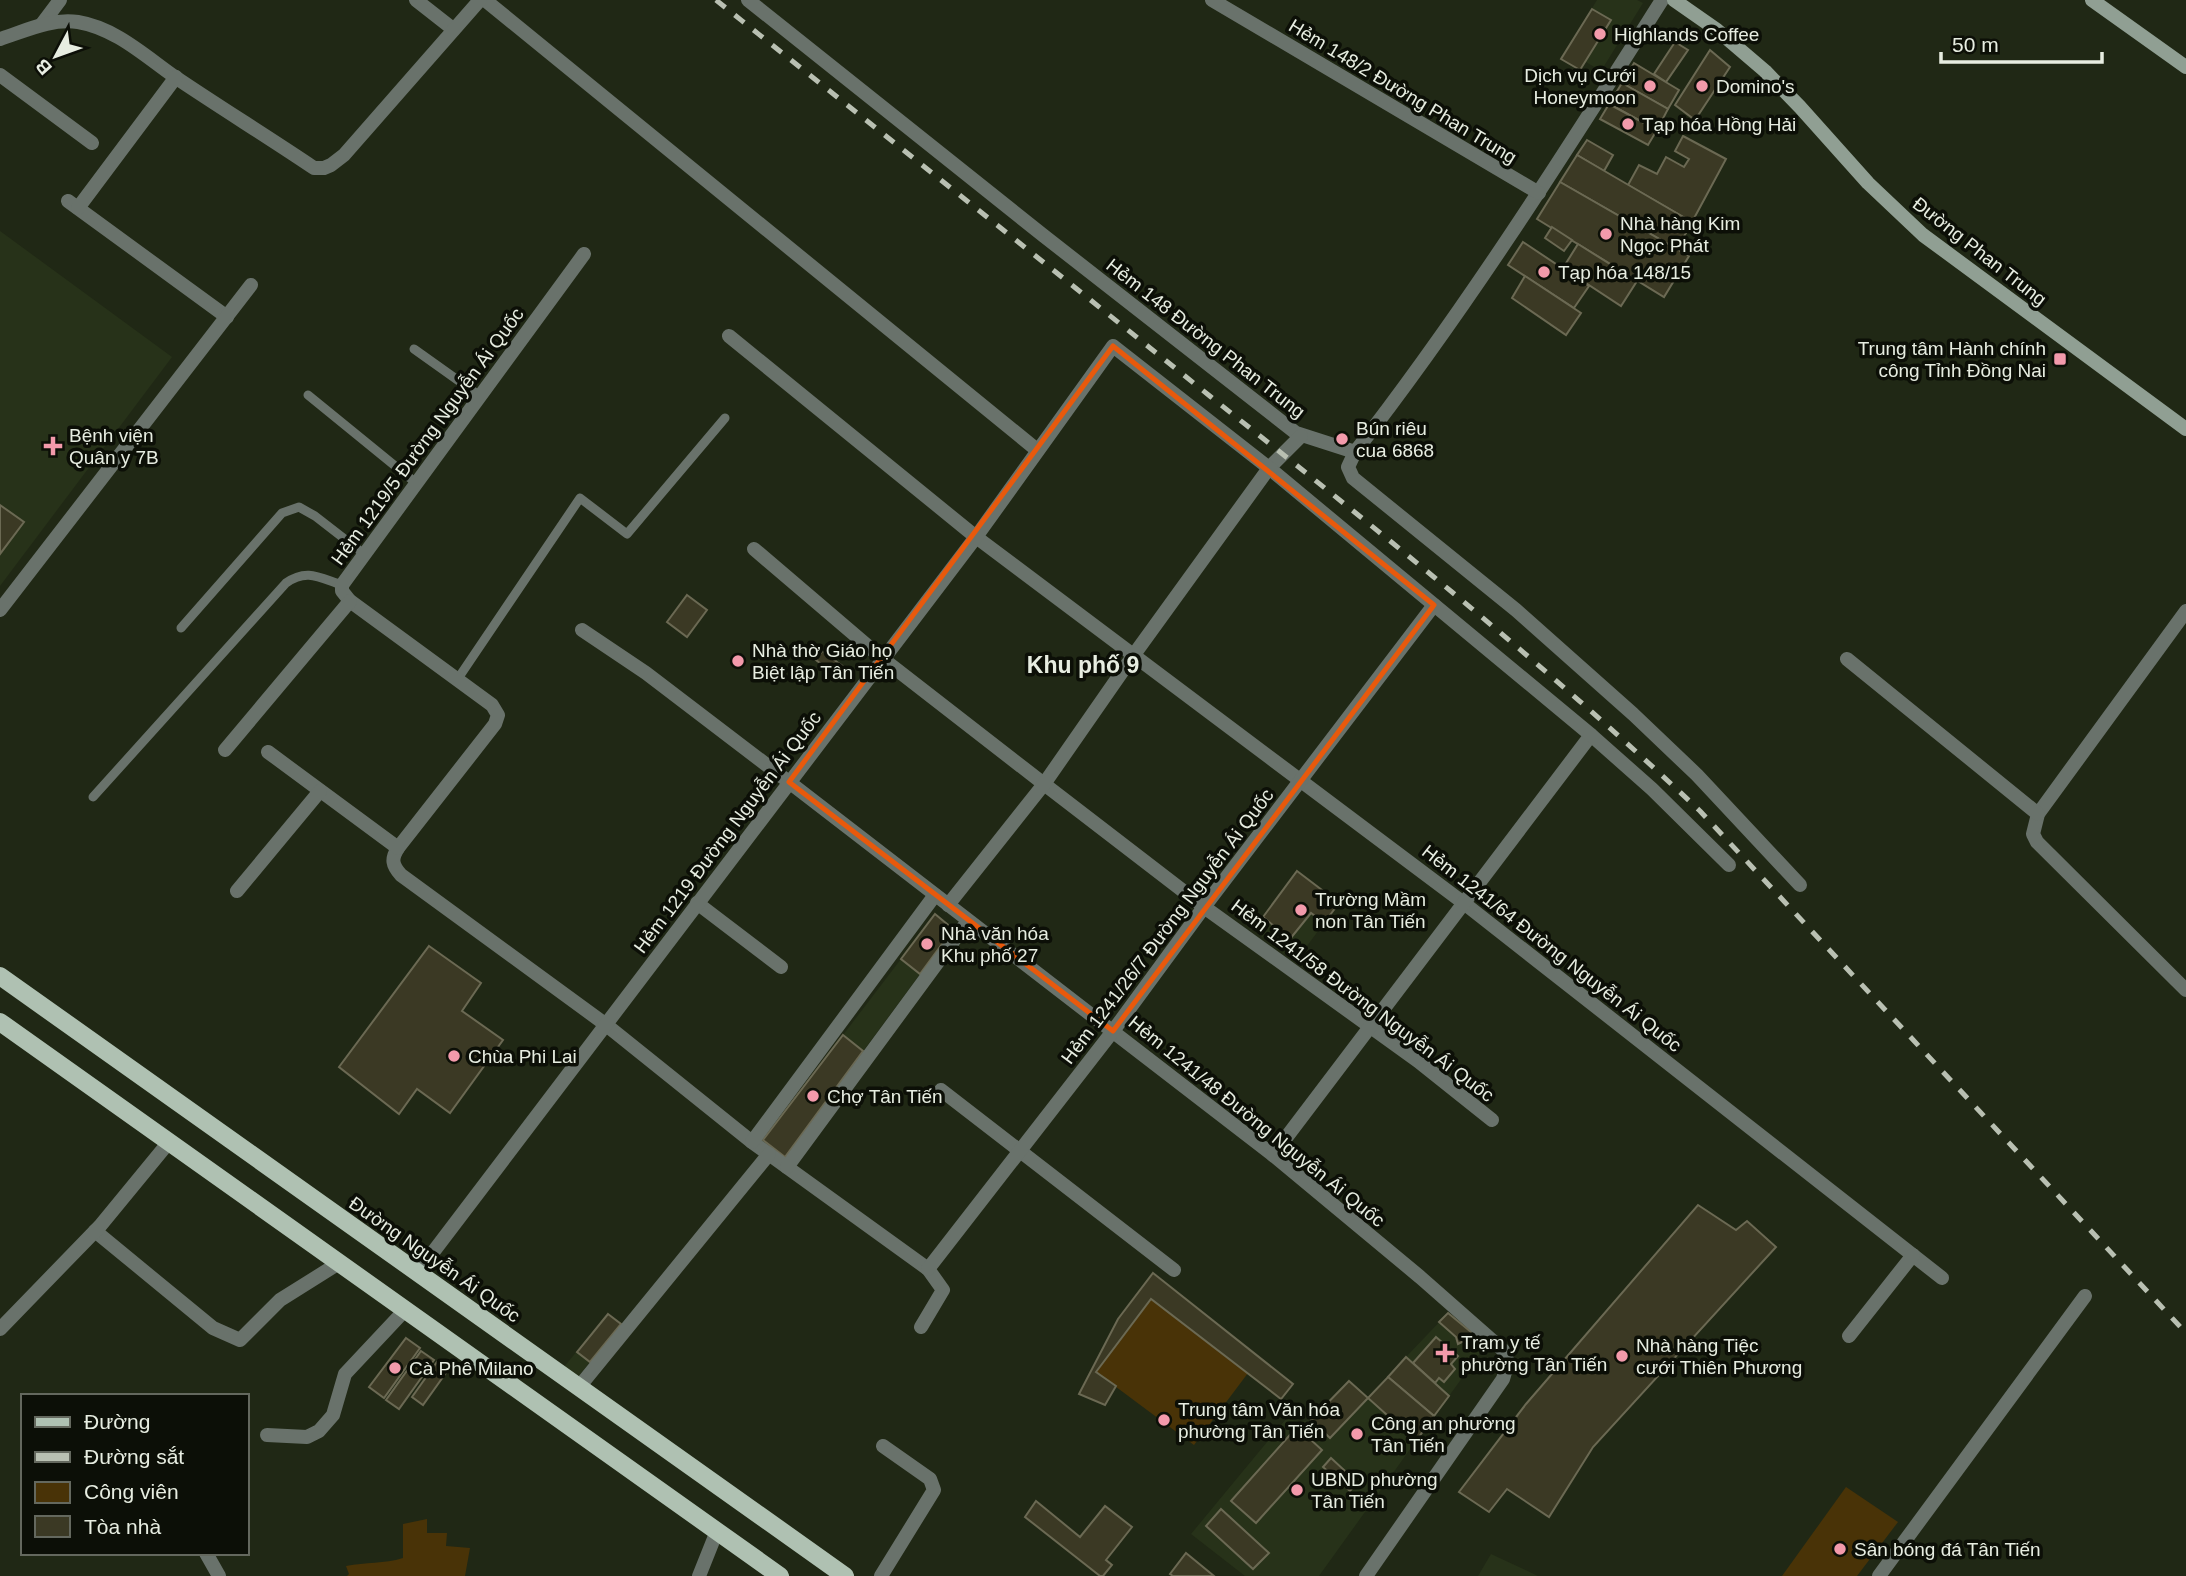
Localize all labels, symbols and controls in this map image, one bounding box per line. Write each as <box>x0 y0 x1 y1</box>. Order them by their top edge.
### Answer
street label: Hẻm 148/2 Đường Phan Trung <box>1285 15 1520 168</box>
north arrow <box>21 21 91 91</box>
scale bar <box>1941 21 2102 65</box>
place label: Highlands Coffee <box>1614 24 1759 45</box>
marker: Highlands Coffee <box>1592 26 1608 42</box>
text: 50 m <box>1952 33 1999 56</box>
text: B <box>31 55 56 79</box>
place label: Dịch vụ Cưới Honeymoon <box>1524 65 1636 108</box>
place label: Domino's <box>1716 76 1795 97</box>
marker: Dịch vụ Cưới Honeymoon <box>1642 78 1658 94</box>
marker: Domino's <box>1694 78 1710 94</box>
place label: Tạp hóa Hồng Hải <box>1642 114 1796 135</box>
marker: Tạp hóa Hồng Hải <box>1620 116 1636 132</box>
street label: Đường Phan Trung <box>1909 193 2051 310</box>
place label: Nhà hàng Kim Ngọc Phát <box>1620 213 1740 256</box>
marker: Nhà hàng Kim Ngọc Phát <box>1598 226 1614 242</box>
street label: Hẻm 148 Đường Phan Trung <box>1102 254 1309 422</box>
place label: Tạp hóa 148/15 <box>1558 262 1691 283</box>
marker: Tạp hóa 148/15 <box>1536 264 1552 280</box>
street label: Hẻm 1219/5 Đường Nguyễn Ái Quốc <box>327 304 528 569</box>
place label: Trung tâm Hành chính công Tỉnh Đồng Nai <box>1858 338 2046 381</box>
marker: Trung tâm Hành chính công Tỉnh Đồng Nai <box>2052 351 2068 367</box>
place label: Bún riêu cua 6868 <box>1356 418 1434 461</box>
place label: Bệnh viện Quân y 7B <box>69 425 159 468</box>
marker: Bún riêu cua 6868 <box>1334 431 1350 447</box>
marker: Bệnh viện Quân y 7B <box>43 436 63 456</box>
place label: Nhà thờ Giáo họ Biệt lập Tân Tiến <box>752 640 894 683</box>
district label: Khu phố 9 <box>1027 652 1139 678</box>
marker: Nhà thờ Giáo họ Biệt lập Tân Tiến <box>730 653 746 669</box>
street label: Hẻm 1219 Đường Nguyễn Ái Quốc <box>630 708 825 957</box>
street label: Hẻm 1241/26/7 Đường Nguyễn Ái Quốc <box>1057 785 1278 1068</box>
street label: Hẻm 1241/64 Đường Nguyễn Ái Quốc <box>1418 841 1685 1056</box>
place label: Trường Mầm non Tân Tiến <box>1315 889 1426 932</box>
street label: Hẻm 1241/58 Đường Nguyễn Ái Quốc <box>1227 895 1498 1106</box>
marker: Trường Mầm non Tân Tiến <box>1293 902 1309 918</box>
place label: Nhà văn hóa Khu phố 27 <box>941 923 1049 966</box>
marker: Nhà văn hóa Khu phố 27 <box>919 936 935 952</box>
street label: Hẻm 1241/48 Đường Nguyễn Ái Quốc <box>1125 1012 1389 1231</box>
place label: Chùa Phi Lai <box>468 1046 577 1067</box>
marker: Chùa Phi Lai <box>446 1048 462 1064</box>
place label: Chợ Tân Tiến <box>827 1086 943 1107</box>
marker: Chợ Tân Tiến <box>805 1088 821 1104</box>
street label: Đường Nguyễn Ái Quốc <box>345 1192 524 1326</box>
place label: Trạm y tế phường Tân Tiến <box>1461 1332 1607 1375</box>
place label: Nhà hàng Tiệc cưới Thiên Phương <box>1636 1335 1802 1378</box>
marker: Trạm y tế phường Tân Tiến <box>1435 1343 1455 1363</box>
marker: Nhà hàng Tiệc cưới Thiên Phương <box>1614 1348 1630 1364</box>
place label: Cà Phê Milano <box>409 1358 534 1379</box>
marker: Cà Phê Milano <box>387 1360 403 1376</box>
legend <box>21 1394 248 1555</box>
place label: Trung tâm Văn hóa phường Tân Tiến <box>1178 1399 1340 1442</box>
text: Đường <box>84 1410 150 1433</box>
marker: Trung tâm Văn hóa phường Tân Tiến <box>1156 1412 1172 1428</box>
place label: Công an phường Tân Tiến <box>1371 1413 1516 1456</box>
marker: Công an phường Tân Tiến <box>1349 1426 1365 1442</box>
text: Đường sắt <box>84 1445 184 1468</box>
place label: UBND phường Tân Tiến <box>1311 1469 1438 1512</box>
text: Công viên <box>84 1480 179 1503</box>
marker: UBND phường Tân Tiến <box>1289 1482 1305 1498</box>
text: Tòa nhà <box>84 1515 161 1538</box>
place label: Sân bóng đá Tân Tiến <box>1854 1539 2041 1560</box>
marker: Sân bóng đá Tân Tiến <box>1832 1541 1848 1557</box>

